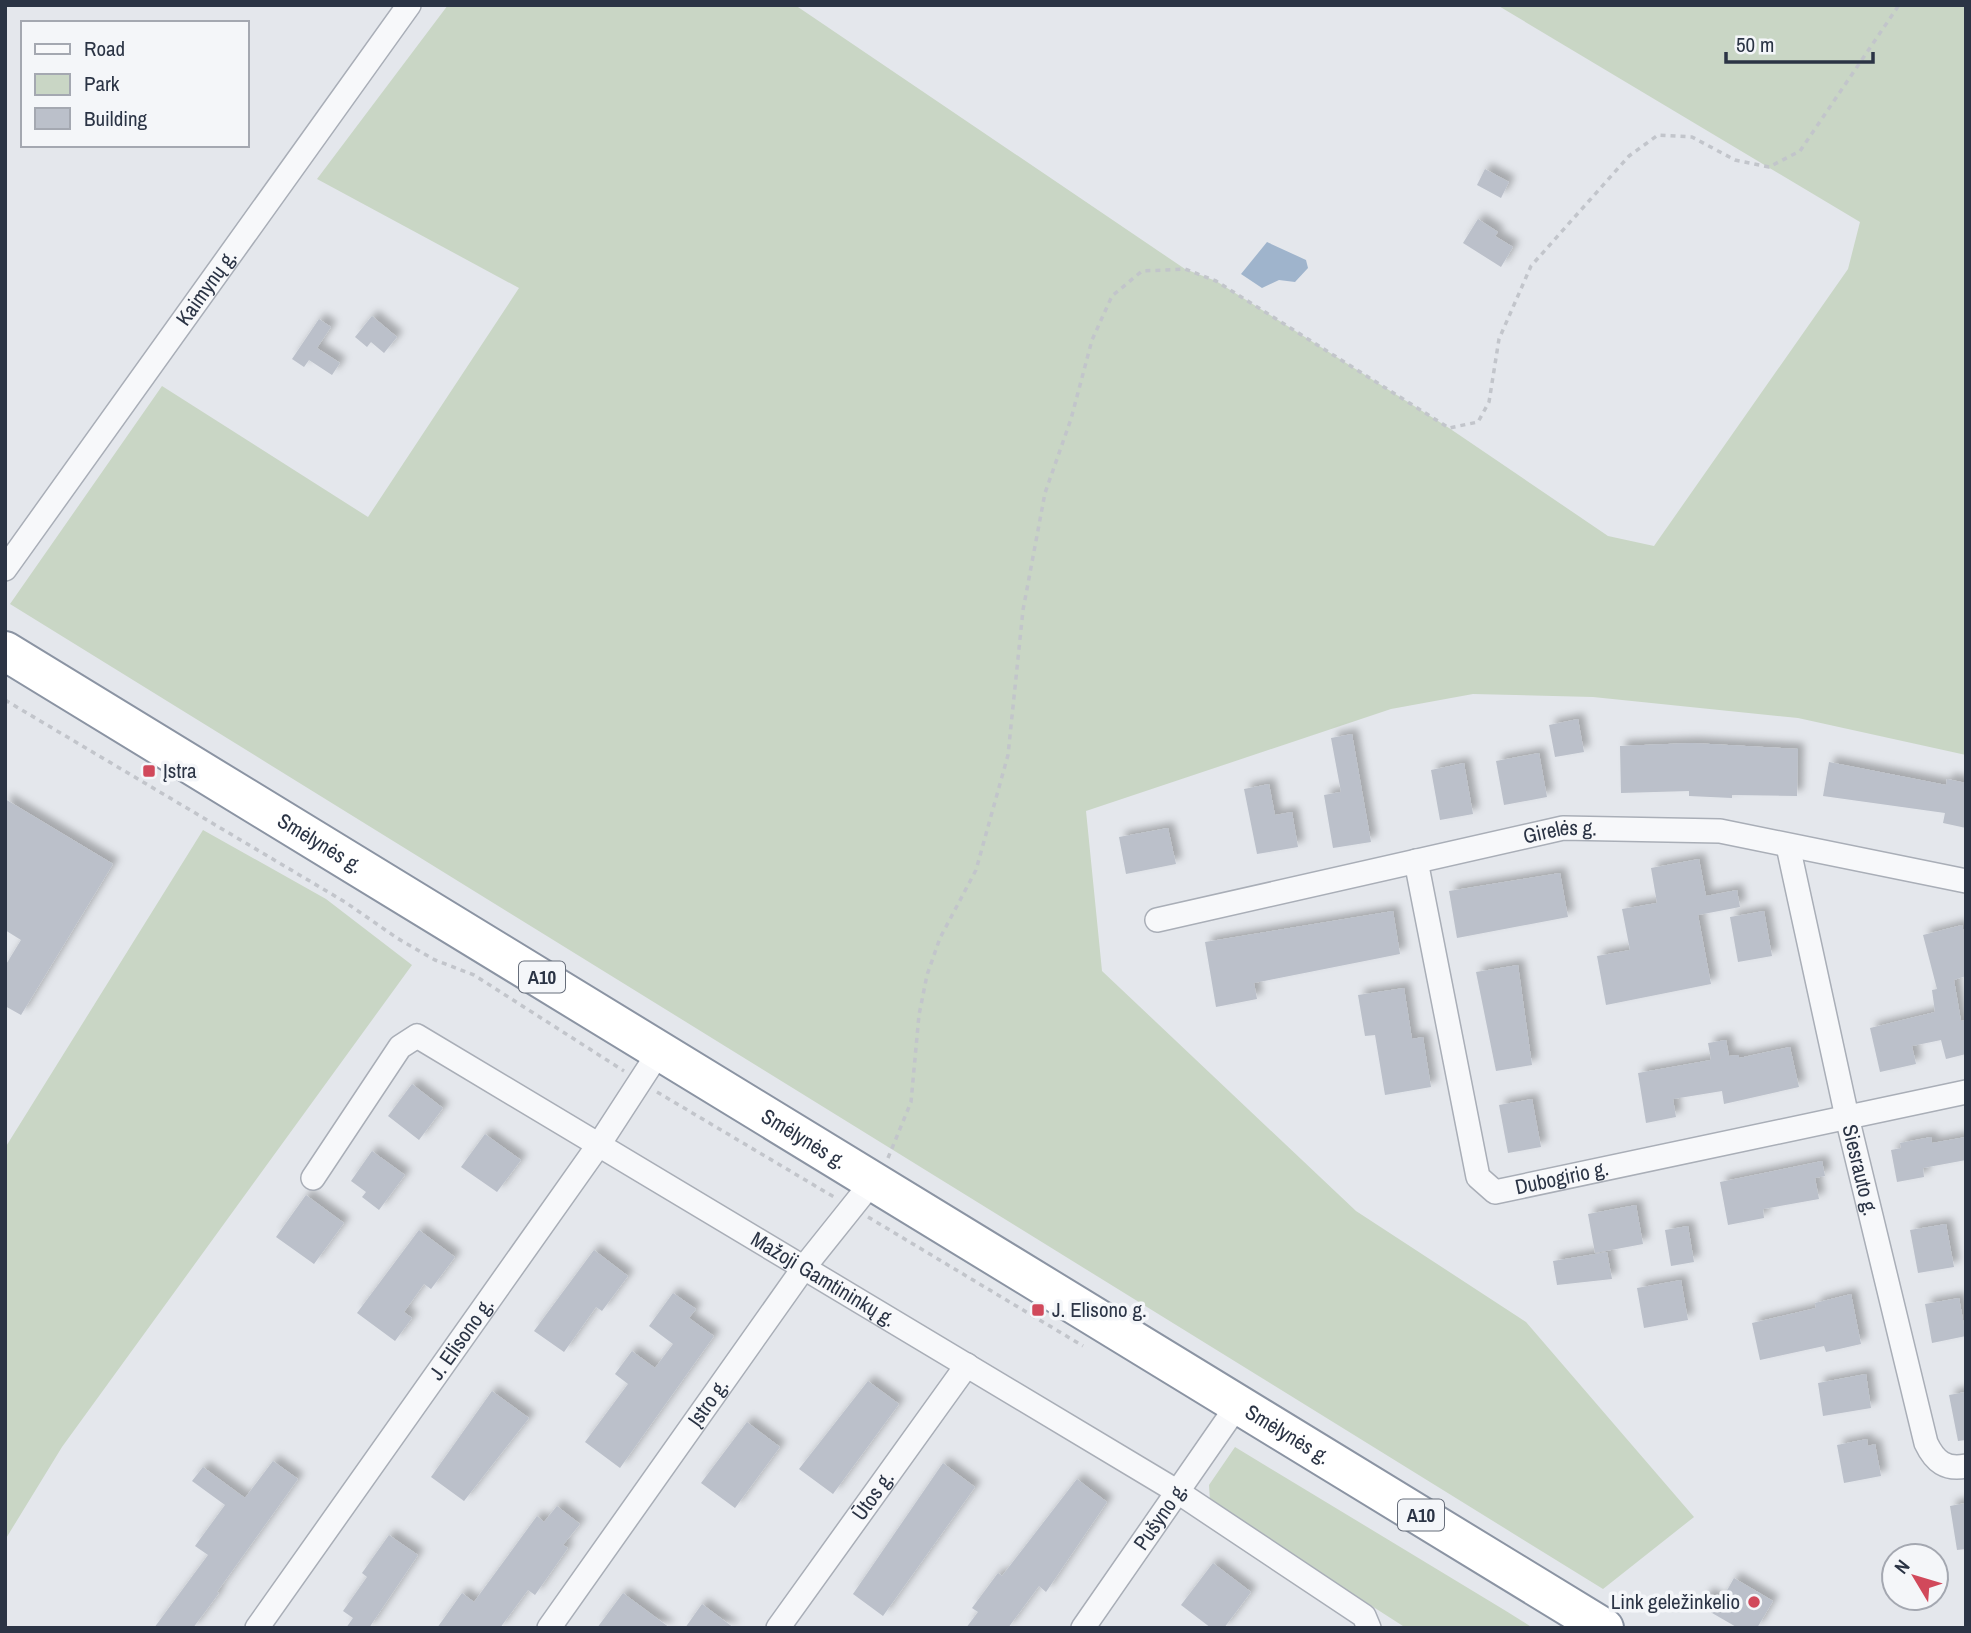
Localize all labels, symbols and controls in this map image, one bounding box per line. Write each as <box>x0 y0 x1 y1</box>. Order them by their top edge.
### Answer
legend <box>21 21 248 147</box>
scale bar <box>1726 21 1873 65</box>
text: 50 m <box>1736 30 1774 59</box>
text: Road <box>84 34 125 63</box>
text: Park <box>84 69 120 98</box>
text: Building <box>84 104 148 133</box>
street label: Kaimynų g. <box>169 244 243 331</box>
place label: Įstra <box>163 756 197 785</box>
marker: Įstra <box>141 763 157 779</box>
street label: Smėlynės g. <box>272 806 368 880</box>
street label: Girelės g. <box>1520 813 1597 851</box>
road number: A10 <box>519 962 565 993</box>
street label: Smėlynės g. <box>756 1101 852 1176</box>
street label: Siesrauto g. <box>1835 1121 1885 1219</box>
street label: Dubogirio g. <box>1512 1153 1611 1201</box>
street label: Mažoji Gamtininkų g. <box>746 1224 901 1333</box>
street label: J. Elisono g. <box>422 1292 500 1386</box>
place label: J. Elisono g. <box>1052 1295 1147 1324</box>
marker: J. Elisono g. <box>1030 1302 1046 1318</box>
street label: Įstro g. <box>681 1372 735 1432</box>
street label: Smėlynės g. <box>1240 1397 1336 1471</box>
street label: Ūtos g. <box>845 1465 900 1526</box>
street label: Pušyno g. <box>1126 1476 1194 1556</box>
road number: A10 <box>1398 1499 1444 1530</box>
north arrow <box>1880 1542 1950 1612</box>
text: N <box>1888 1554 1915 1579</box>
place label: Link geležinkelio <box>1611 1587 1740 1616</box>
marker: Link geležinkelio <box>1746 1594 1762 1610</box>

